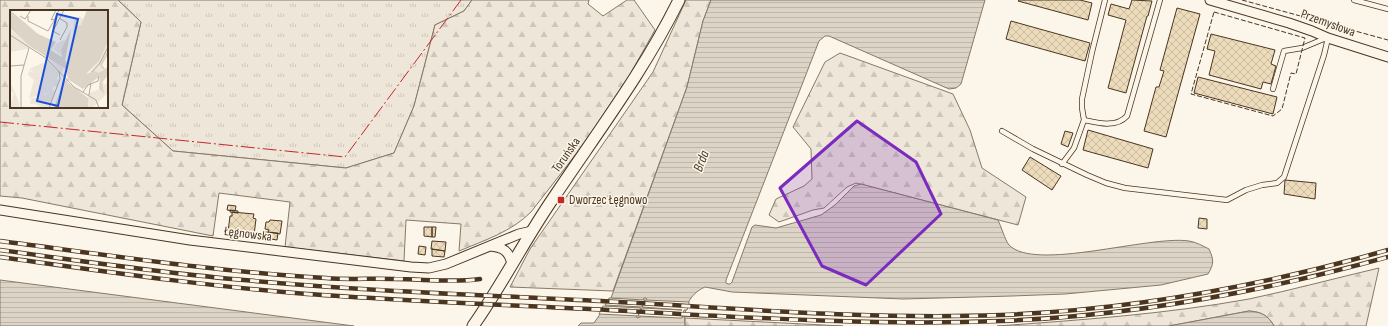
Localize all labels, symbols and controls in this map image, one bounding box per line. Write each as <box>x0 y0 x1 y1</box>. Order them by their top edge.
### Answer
street label: Przemysłowa <box>1299 6 1357 40</box>
inset map <box>10 10 108 108</box>
street label: Toruńska <box>548 134 584 176</box>
water label: Brda <box>689 148 713 174</box>
place label: Dworzec Łęgnowo <box>569 192 647 208</box>
marker: Dworzec Łęgnowo <box>556 195 566 205</box>
street label: Łęgnowska <box>222 223 273 245</box>

